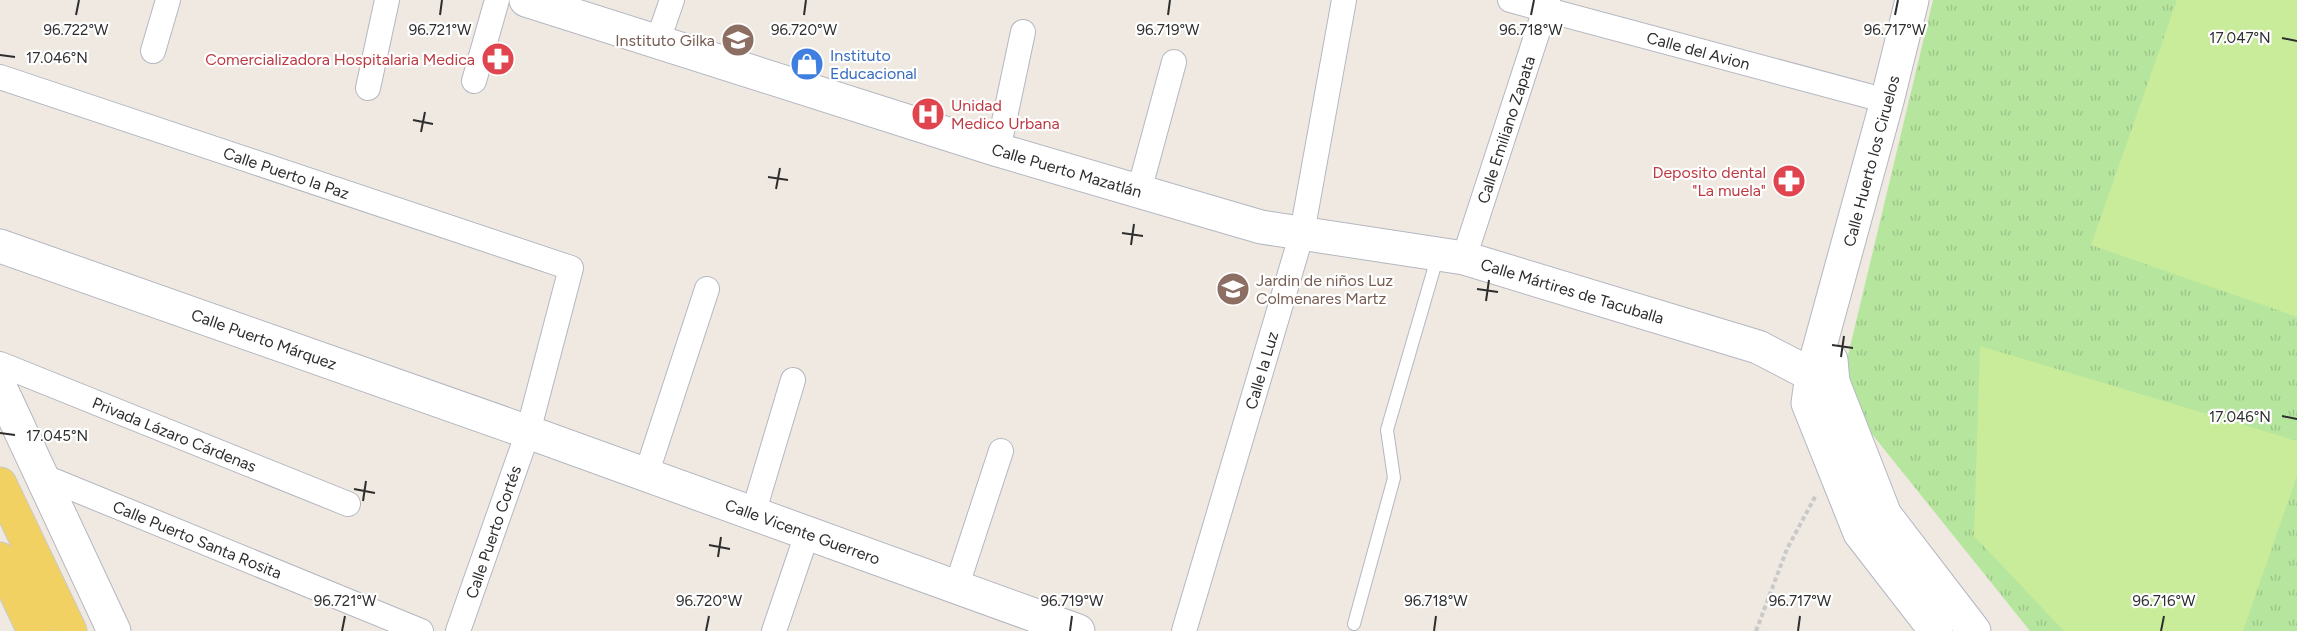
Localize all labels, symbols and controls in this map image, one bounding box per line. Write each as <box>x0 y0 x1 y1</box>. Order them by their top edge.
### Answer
text: 96.722°W <box>44 21 109 39</box>
text: 96.721°W <box>409 21 472 39</box>
text: 96.720°W <box>771 21 838 39</box>
text: 96.719°W <box>1137 21 1200 39</box>
text: 96.718°W <box>1499 21 1563 39</box>
text: 96.717°W <box>1864 21 1927 39</box>
school or university icon: Instituto Gilka <box>720 22 756 58</box>
street label: Calle del Avion <box>1645 28 1752 74</box>
text: 17.047°N <box>2209 29 2271 47</box>
place label: Instituto Gilka <box>615 31 715 50</box>
pharmacy icon: Comercializadora Hospitalaria Medica <box>480 41 516 77</box>
shop icon: Instituto Educacional <box>789 46 825 82</box>
place label: Instituto Educacional <box>830 46 917 83</box>
text: 17.046°N <box>26 49 88 67</box>
place label: Comercializadora Hospitalaria Medica <box>205 50 475 69</box>
street label: Calle Emiliano Zapata <box>1473 54 1539 206</box>
street label: Calle Huerto los Ciruelos <box>1839 73 1904 249</box>
hospital icon: Unidad Medico Urbana <box>910 96 946 132</box>
place label: Unidad Medico Urbana <box>951 96 1060 133</box>
street label: Calle Puerto Mazatlán <box>989 140 1144 202</box>
street label: Calle Puerto la Paz <box>221 143 352 203</box>
place label: Deposito dental "La muela" <box>1652 163 1766 200</box>
pharmacy icon: Deposito dental "La muela" <box>1771 163 1807 199</box>
street label: Calle Mártires de Tacuballa <box>1478 255 1666 328</box>
school or university icon: Jardin de niños Luz Colmenares Martz <box>1215 271 1251 307</box>
place label: Jardin de niños Luz Colmenares Martz <box>1256 271 1393 308</box>
street label: Calle Puerto Márquez <box>189 305 339 374</box>
street label: Calle la Luz <box>1241 329 1282 412</box>
street label: Privada Lázaro Cárdenas <box>89 393 259 476</box>
text: 17.046°N <box>2209 408 2271 426</box>
text: 17.045°N <box>26 427 88 445</box>
street label: Calle Puerto Cortés <box>462 463 525 601</box>
street label: Calle Vicente Guerrero <box>722 495 883 569</box>
street label: Calle Puerto Santa Rosita <box>110 497 284 583</box>
text: 96.721°W <box>314 592 377 610</box>
text: 96.720°W <box>676 592 743 610</box>
text: 96.719°W <box>1041 592 1104 610</box>
text: 96.718°W <box>1404 592 1468 610</box>
text: 96.717°W <box>1769 592 1832 610</box>
text: 96.716°W <box>2133 592 2196 610</box>

